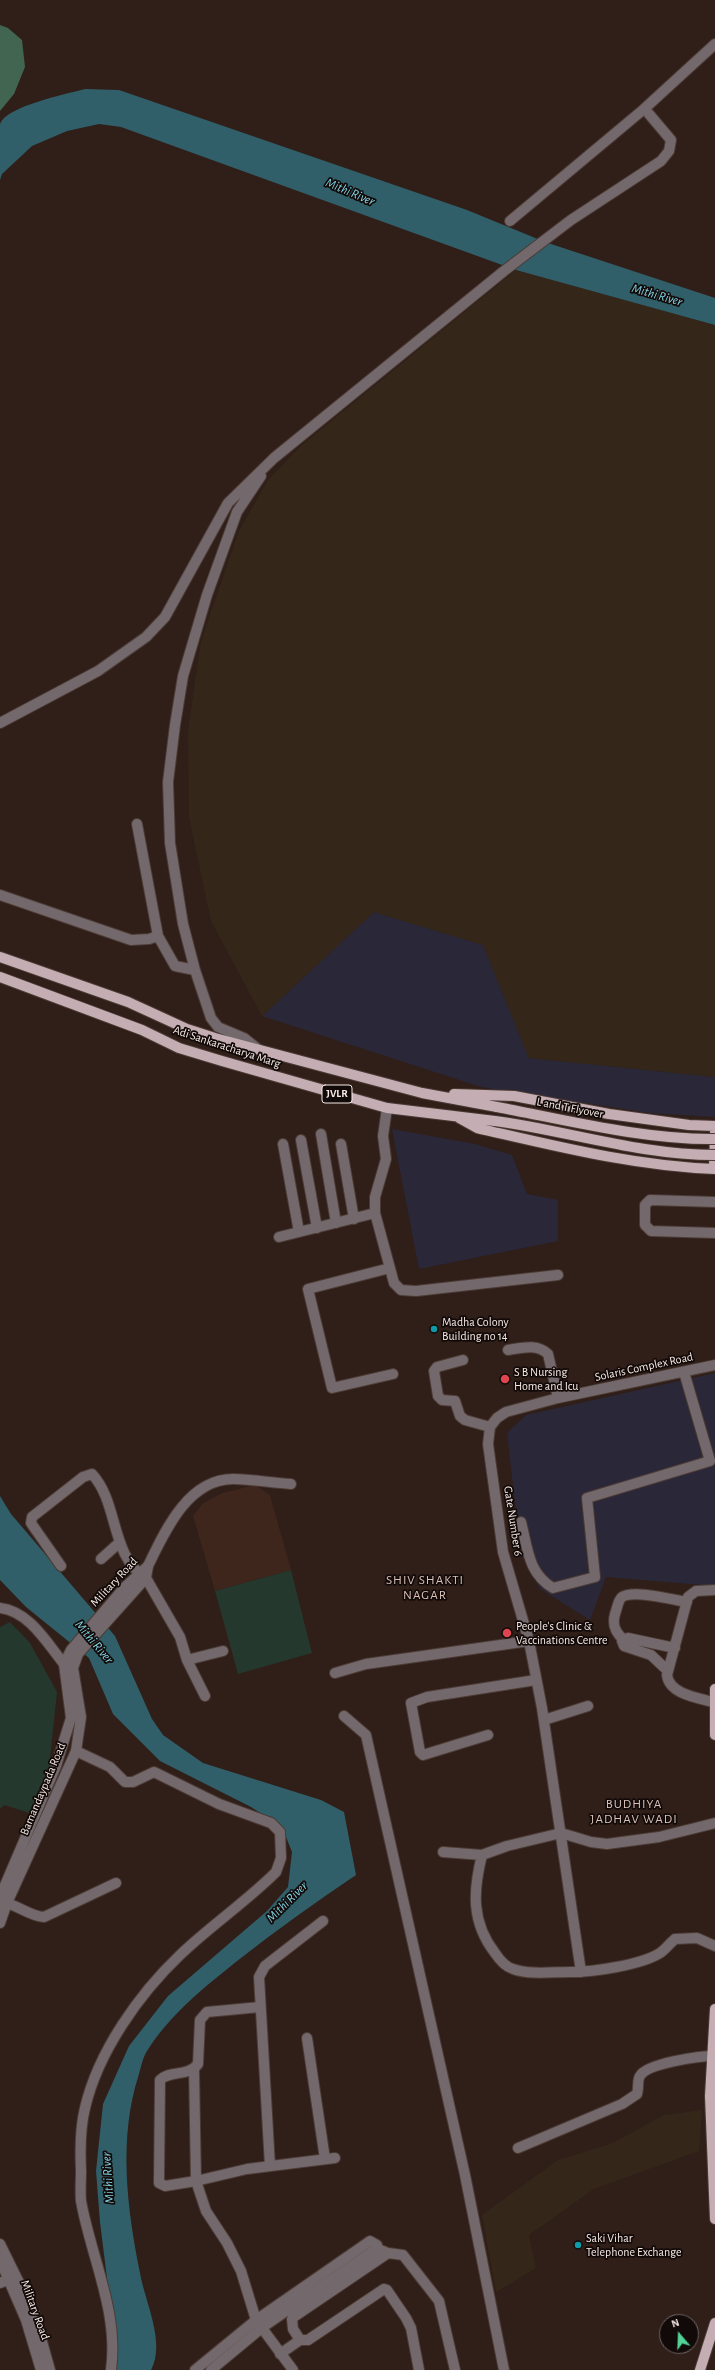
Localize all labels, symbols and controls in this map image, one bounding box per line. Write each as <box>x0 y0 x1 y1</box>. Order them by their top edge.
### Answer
water label: Mithi River <box>323 175 377 209</box>
water label: Mithi River <box>630 280 684 310</box>
street label: Adi Sankaracharya Marg <box>171 1023 283 1071</box>
road number: JVLR <box>322 1085 352 1103</box>
street label: L and T Flyover <box>535 1094 605 1122</box>
place label: Madha Colony Building no 14 <box>442 1315 509 1343</box>
marker: Madha Colony Building no 14 <box>429 1324 439 1334</box>
street label: Solaris Complex Road <box>594 1350 694 1384</box>
place label: S B Nursing Home and Icu <box>514 1365 578 1393</box>
marker: S B Nursing Home and Icu <box>499 1373 511 1385</box>
street label: Gate Number 6 <box>500 1485 526 1557</box>
street label: Military Road <box>87 1554 141 1610</box>
district label: SHIV SHAKTI NAGAR <box>386 1572 464 1603</box>
water label: Mithi River <box>71 1617 117 1667</box>
place label: People's Clinic & Vaccinations Centre <box>516 1619 608 1647</box>
marker: People's Clinic & Vaccinations Centre <box>501 1627 513 1639</box>
street label: Bamandaypada Road <box>17 1741 69 1837</box>
district label: BUDHIYA JADHAV WADI <box>590 1796 678 1827</box>
water label: Mithi River <box>263 1878 311 1926</box>
water label: Mithi River <box>98 2152 118 2204</box>
place label: Saki Vihar Telephone Exchange <box>586 2231 682 2259</box>
marker: Saki Vihar Telephone Exchange <box>573 2240 583 2250</box>
street label: Military Road <box>18 2278 52 2342</box>
north arrow <box>659 2314 699 2354</box>
text: N <box>670 2317 681 2330</box>

